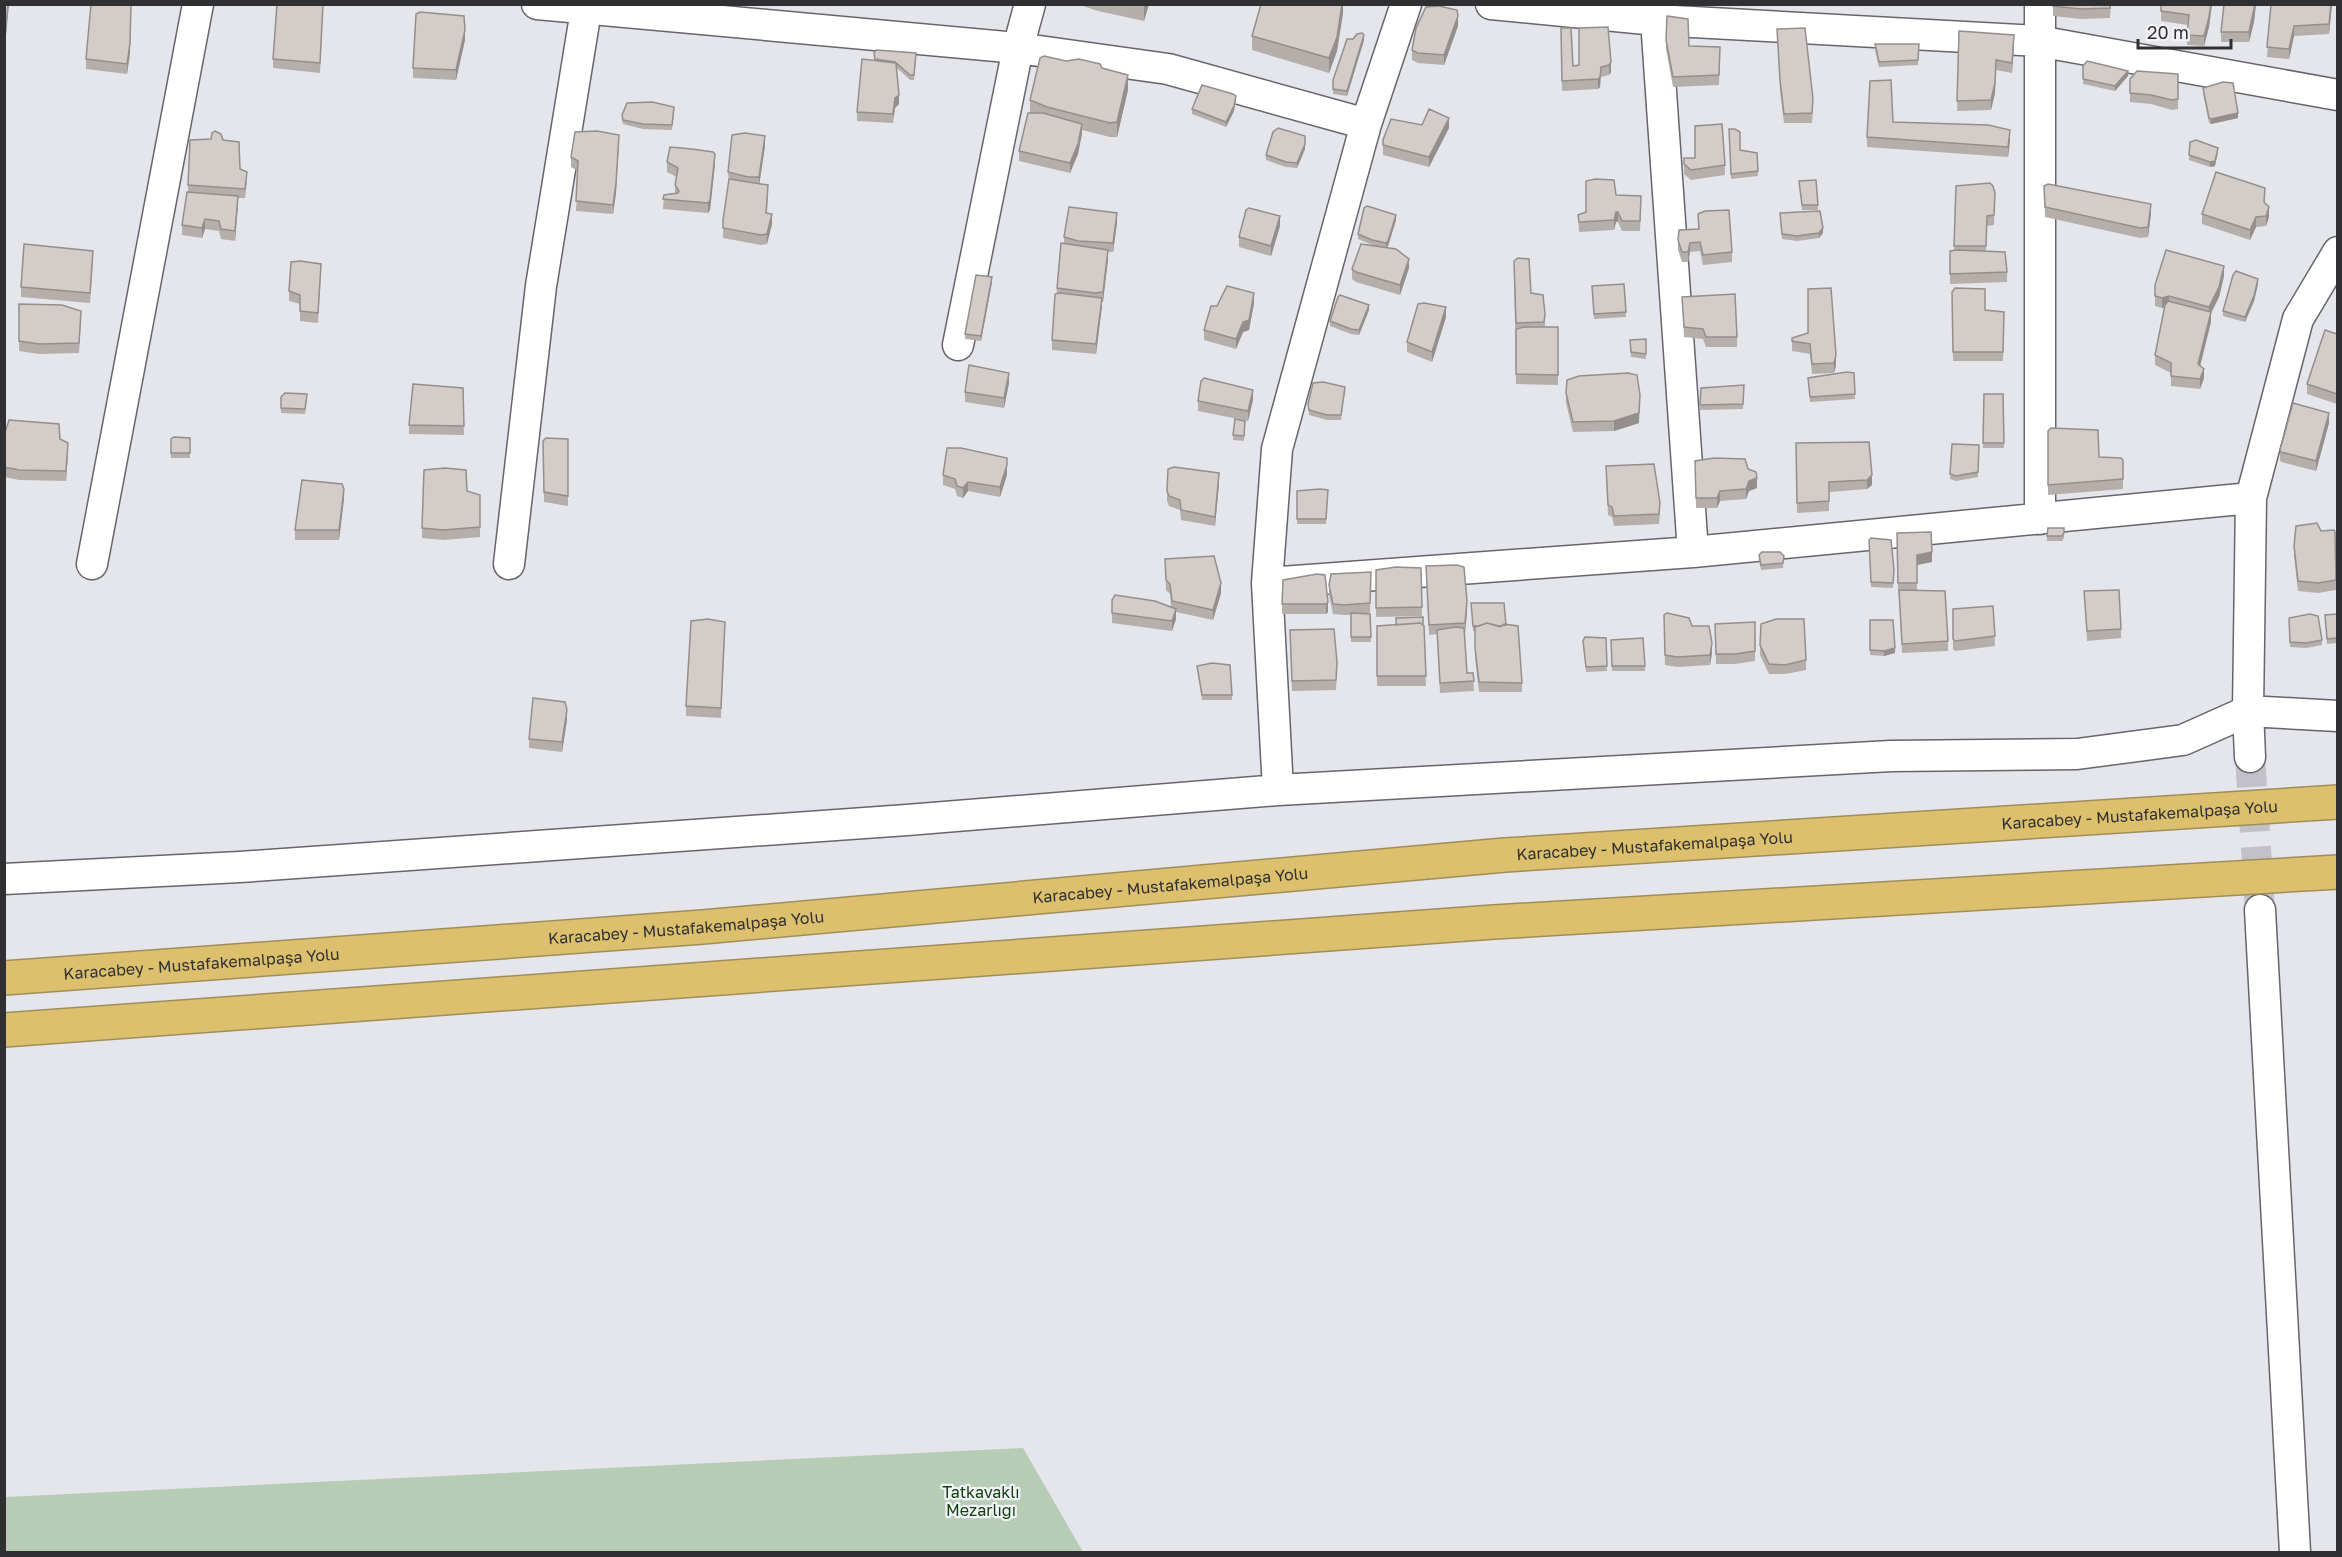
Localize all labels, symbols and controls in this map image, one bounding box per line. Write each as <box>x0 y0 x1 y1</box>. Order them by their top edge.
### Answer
scale bar <box>2138 12 2231 50</box>
text: 20 m <box>2147 21 2189 43</box>
street label: Karacabey - Mustafakemalpaşa Yolu <box>2001 796 2278 833</box>
street label: Karacabey - Mustafakemalpaşa Yolu <box>1516 827 1793 864</box>
street label: Karacabey - Mustafakemalpaşa Yolu <box>1031 863 1309 907</box>
street label: Karacabey - Mustafakemalpaşa Yolu <box>547 906 825 948</box>
street label: Karacabey - Mustafakemalpaşa Yolu <box>63 944 340 984</box>
park label: Tatkavaklı Mezarlığı <box>942 1482 1020 1520</box>

